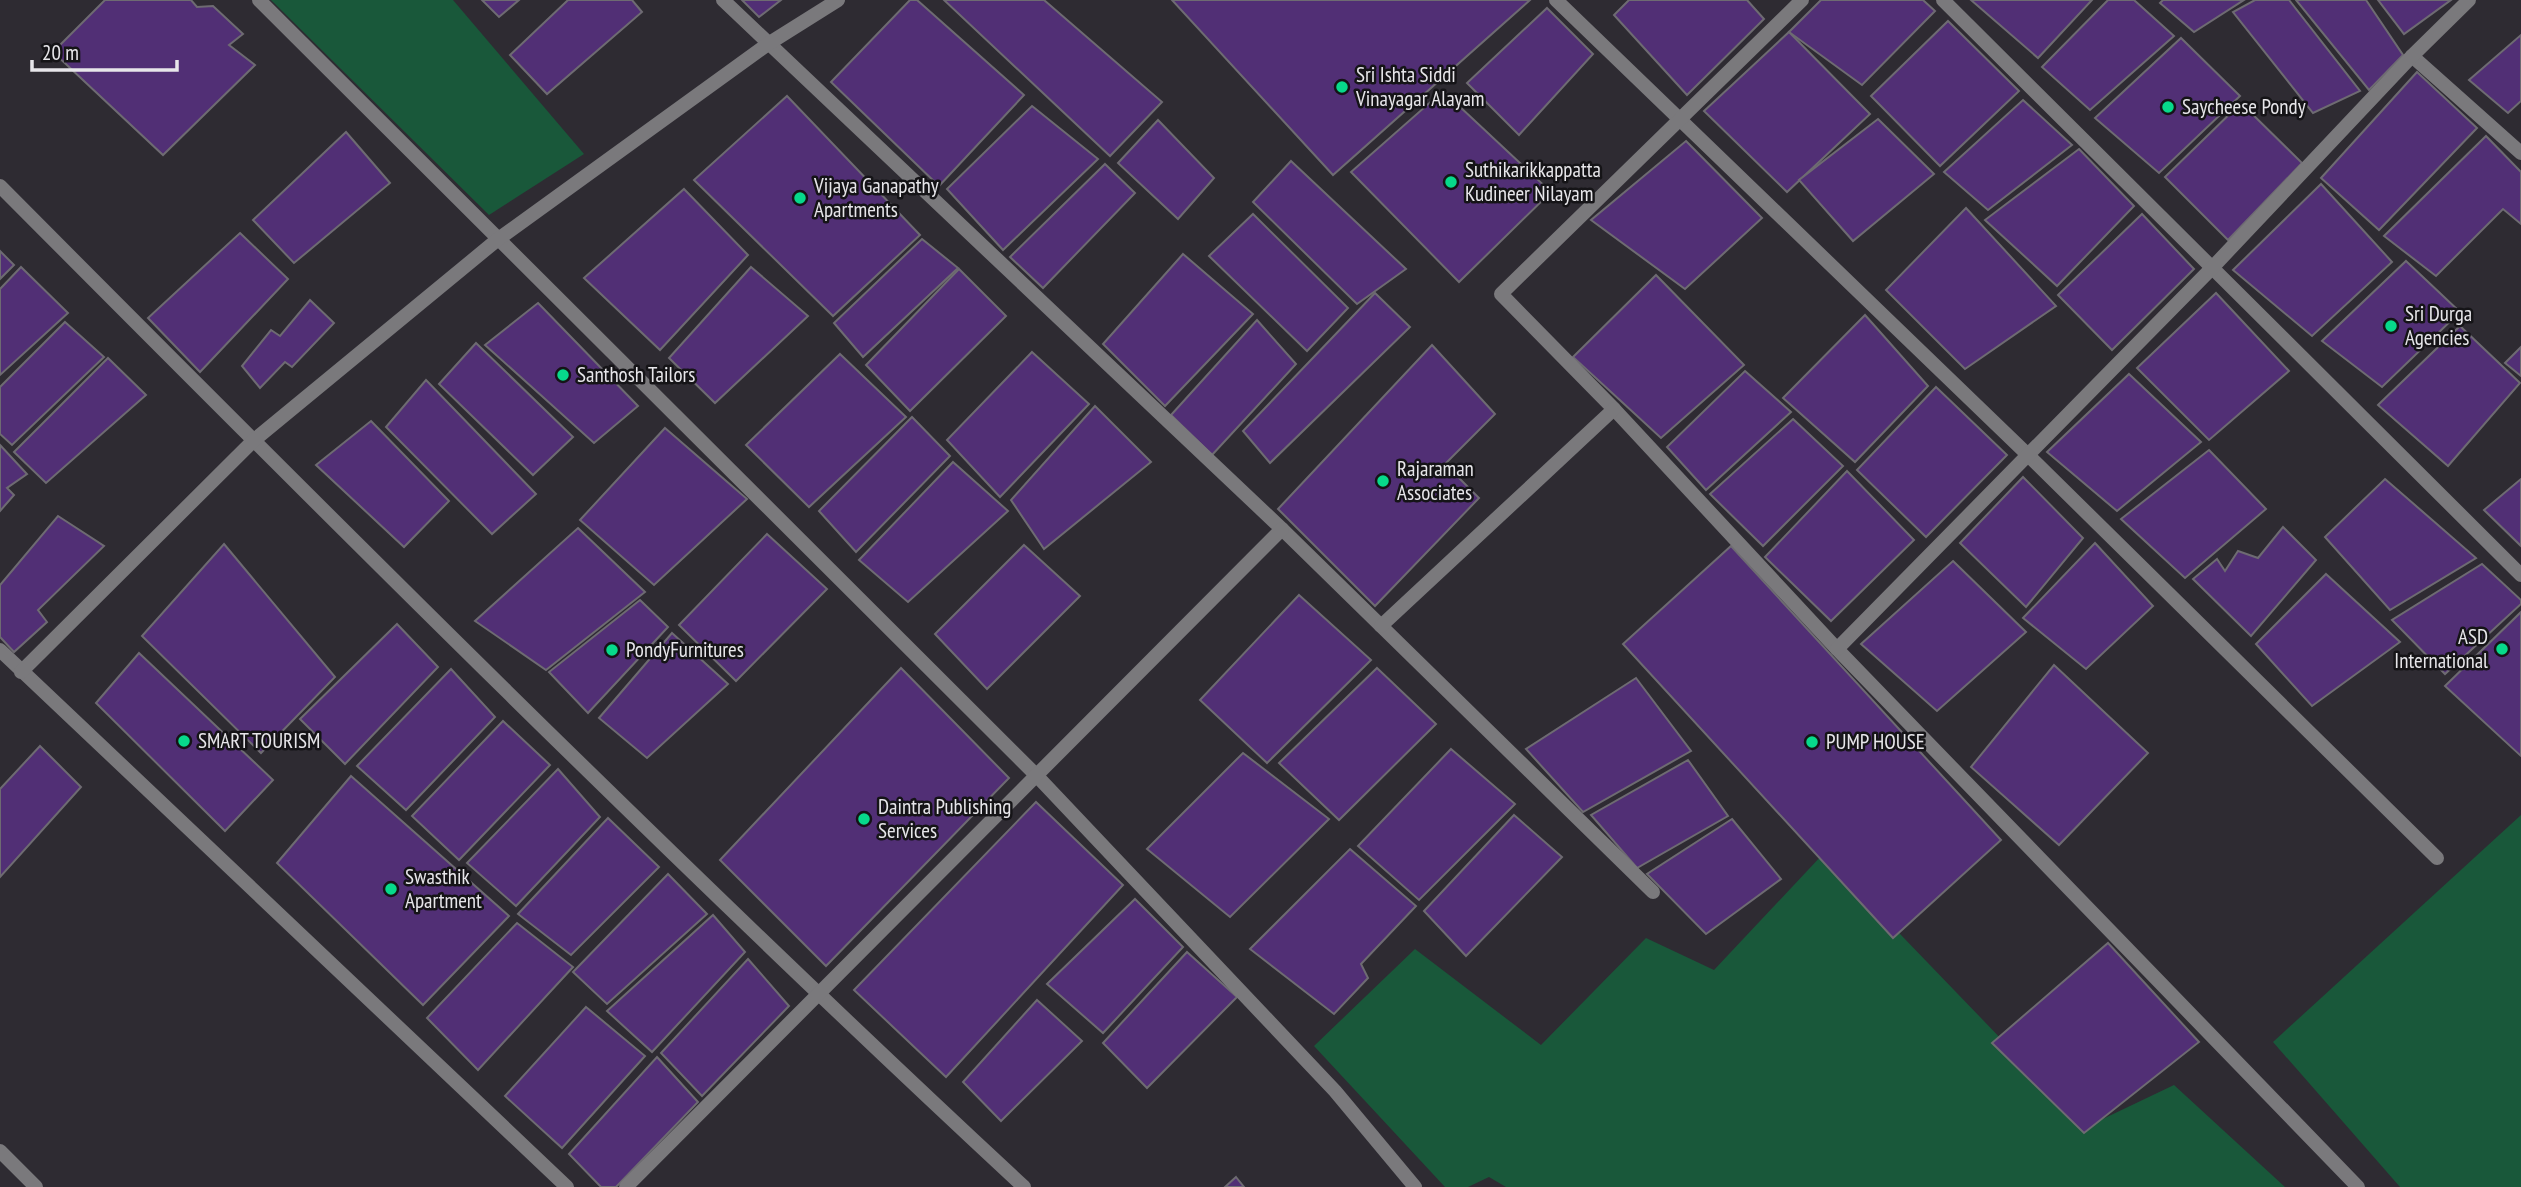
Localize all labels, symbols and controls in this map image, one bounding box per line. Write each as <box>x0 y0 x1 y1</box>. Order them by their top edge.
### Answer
scale bar <box>32 28 177 72</box>
text: 20 m <box>42 39 79 66</box>
place label: Sri Ishta Siddi Vinayagar Alayam <box>1355 61 1485 112</box>
marker: Sri Ishta Siddi Vinayagar Alayam <box>1334 79 1350 95</box>
place label: Saycheese Pondy <box>2182 93 2306 120</box>
marker: Saycheese Pondy <box>2160 99 2176 115</box>
place label: Suthikarikkappatta Kudineer Nilayam <box>1465 156 1601 207</box>
place label: Vijaya Ganapathy Apartments <box>813 172 939 223</box>
marker: Suthikarikkappatta Kudineer Nilayam <box>1443 174 1459 190</box>
marker: Vijaya Ganapathy Apartments <box>792 190 808 206</box>
place label: Sri Durga Agencies <box>2405 300 2472 351</box>
marker: Sri Durga Agencies <box>2383 318 2399 334</box>
place label: Santhosh Tailors <box>577 361 695 388</box>
marker: Santhosh Tailors <box>555 367 571 383</box>
place label: Rajaraman Associates <box>1397 455 1474 506</box>
marker: Rajaraman Associates <box>1375 473 1391 489</box>
place label: ASD International <box>2394 623 2488 674</box>
place label: PondyFurnitures <box>626 636 744 663</box>
marker: ASD International <box>2494 641 2510 657</box>
marker: PondyFurnitures <box>604 642 620 658</box>
place label: SMART TOURISM <box>198 727 320 754</box>
place label: PUMP HOUSE <box>1826 728 1925 755</box>
marker: SMART TOURISM <box>176 733 192 749</box>
marker: PUMP HOUSE <box>1804 734 1820 750</box>
place label: Daintra Publishing Services <box>878 793 1011 844</box>
marker: Daintra Publishing Services <box>856 811 872 827</box>
place label: Swasthik Apartment <box>405 863 482 914</box>
marker: Swasthik Apartment <box>383 881 399 897</box>

